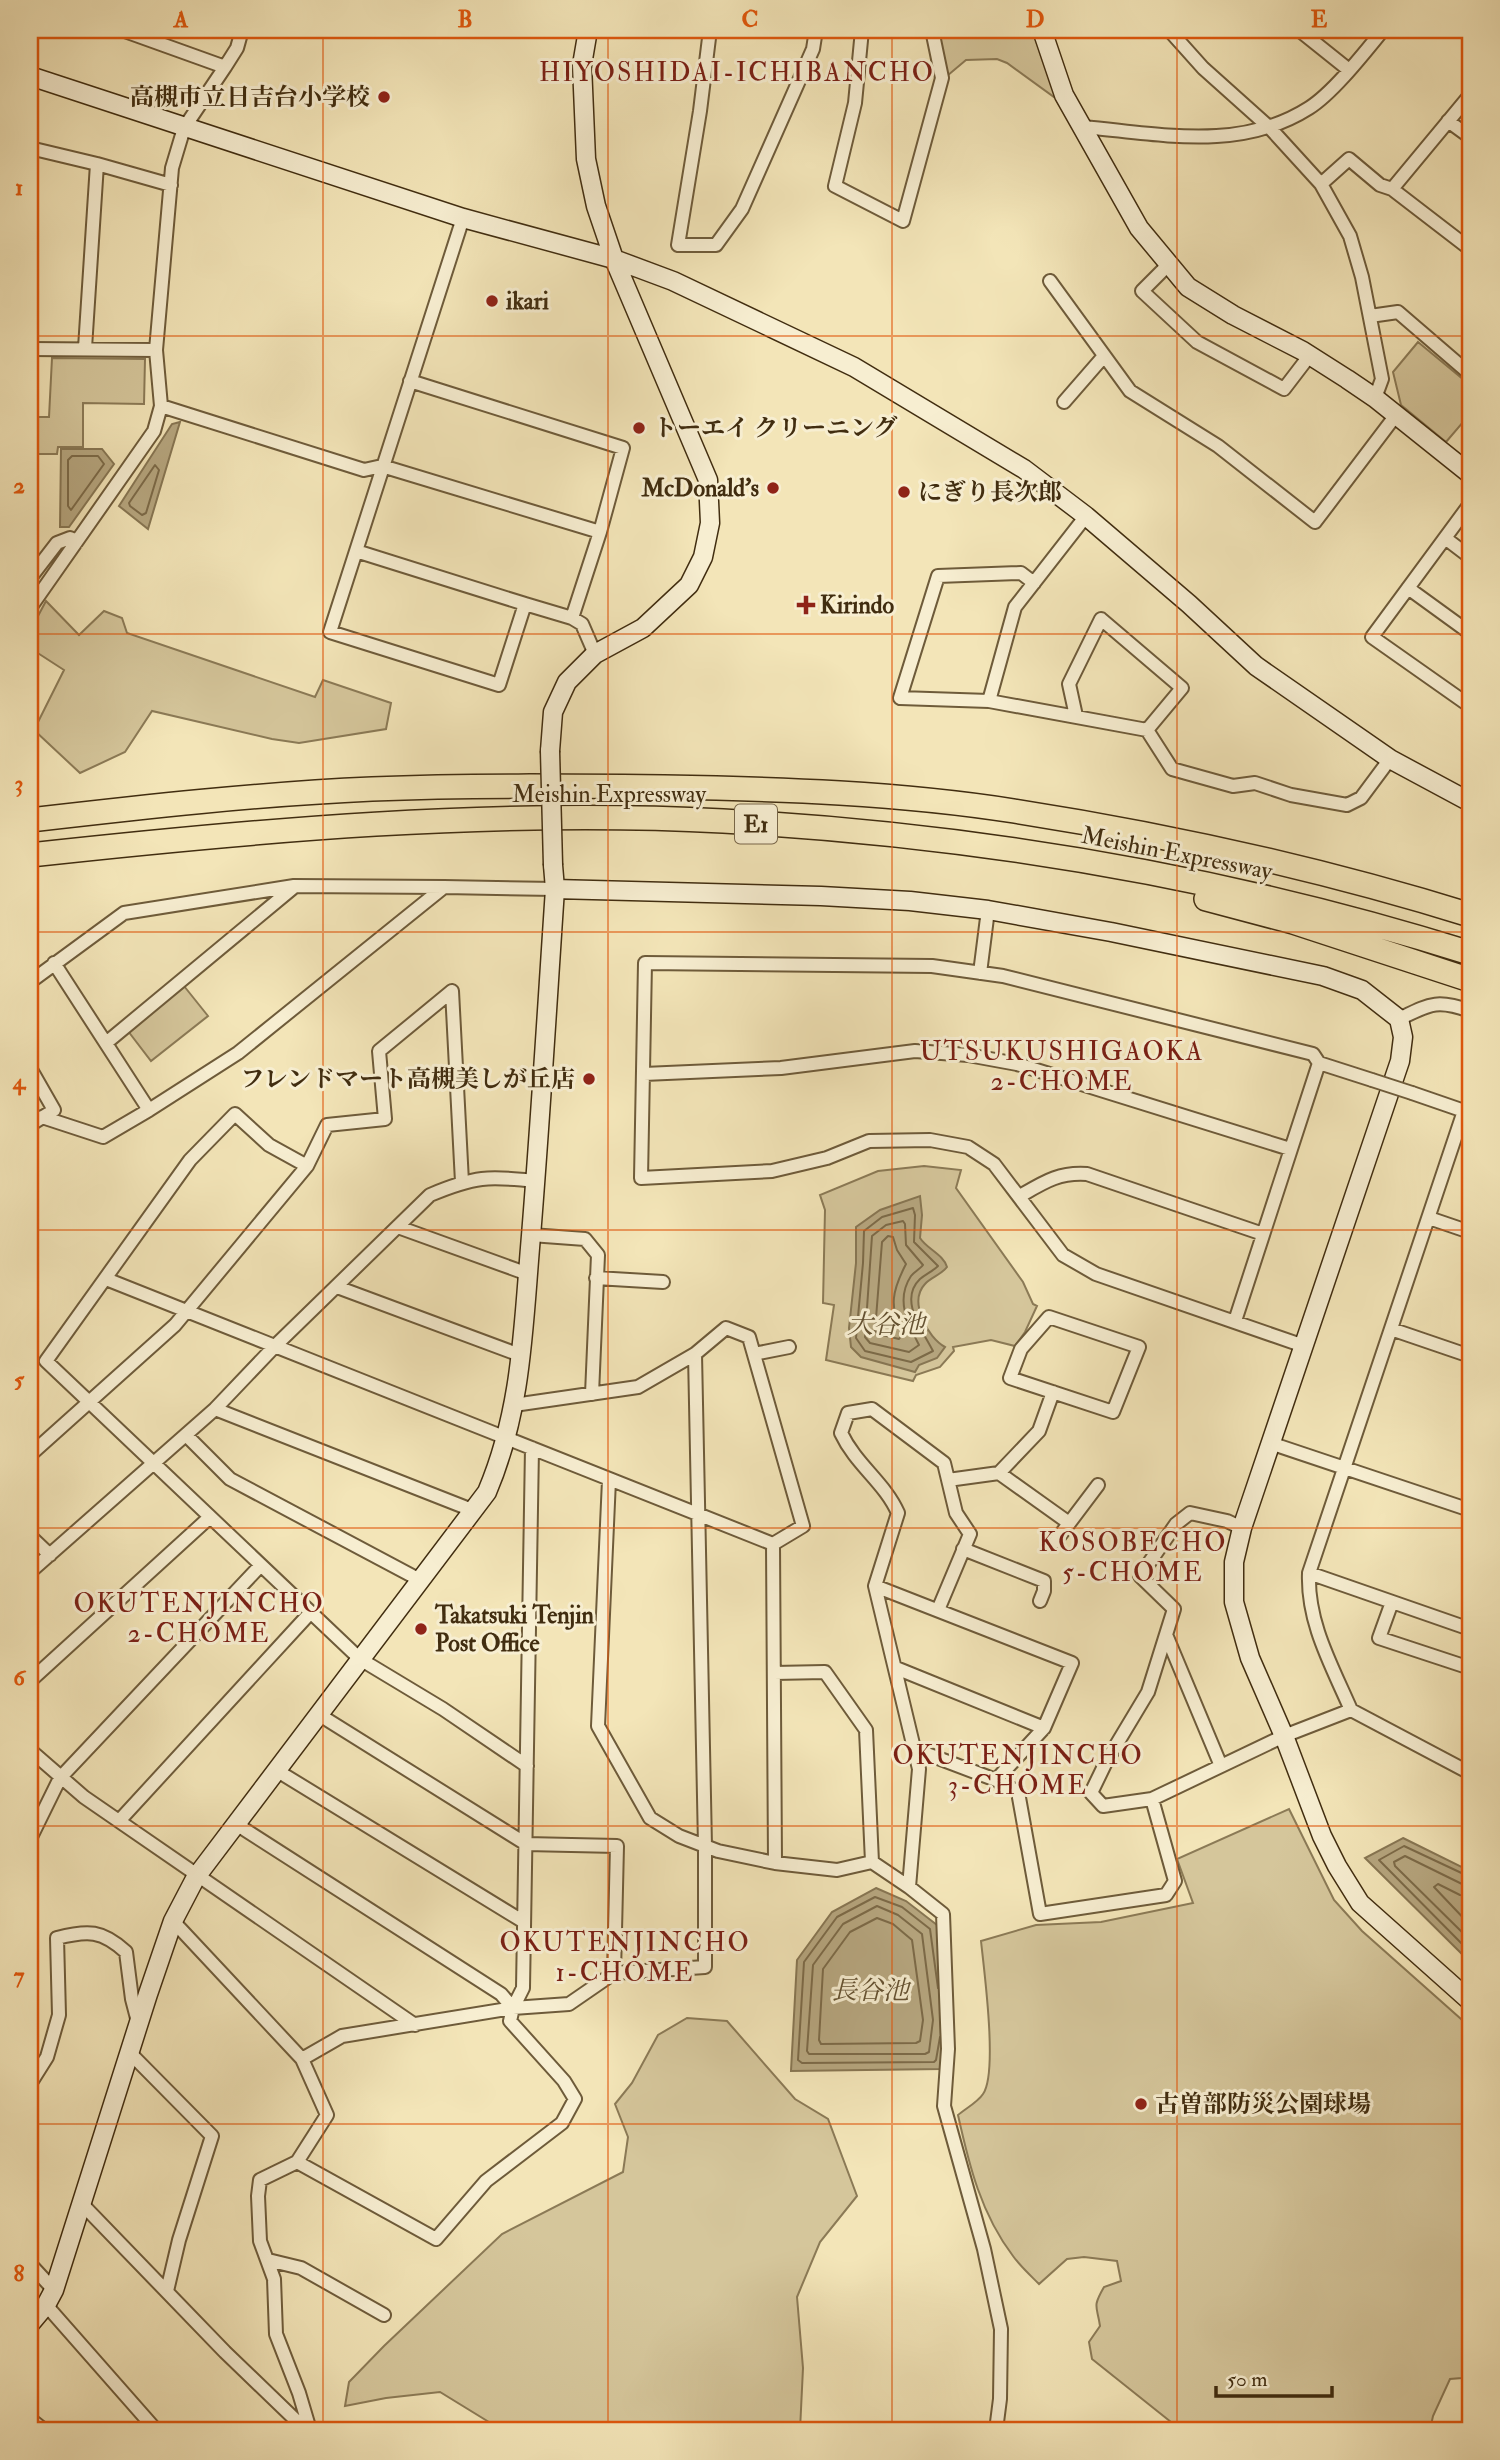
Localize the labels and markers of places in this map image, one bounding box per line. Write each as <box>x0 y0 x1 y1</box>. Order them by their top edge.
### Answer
place label: 高槻市立日吉台小学校 <box>130 82 370 113</box>
marker: 高槻市立日吉台小学校 <box>376 89 392 105</box>
place label: ikari <box>505 286 549 317</box>
marker: ikari <box>484 293 500 309</box>
place label: トーエイ クリーニング <box>653 413 898 444</box>
marker: トーエイ クリーニング <box>631 420 647 436</box>
place label: McDonald's <box>640 473 759 504</box>
place label: にぎり長次郎 <box>918 477 1062 508</box>
marker: McDonald's <box>765 480 781 496</box>
marker: にぎり長次郎 <box>896 484 912 500</box>
place label: Kirindo <box>820 590 895 621</box>
marker: Kirindo <box>798 597 814 613</box>
place label: フレンドマート高槻美しが丘店 <box>241 1064 575 1095</box>
marker: フレンドマート高槻美しが丘店 <box>581 1071 597 1087</box>
place label: Takatsuki Tenjin Post Office <box>434 1600 595 1659</box>
marker: Takatsuki Tenjin Post Office <box>413 1621 429 1637</box>
place label: 古曽部防災公園球場 <box>1155 2089 1371 2120</box>
marker: 古曽部防災公園球場 <box>1133 2096 1149 2112</box>

